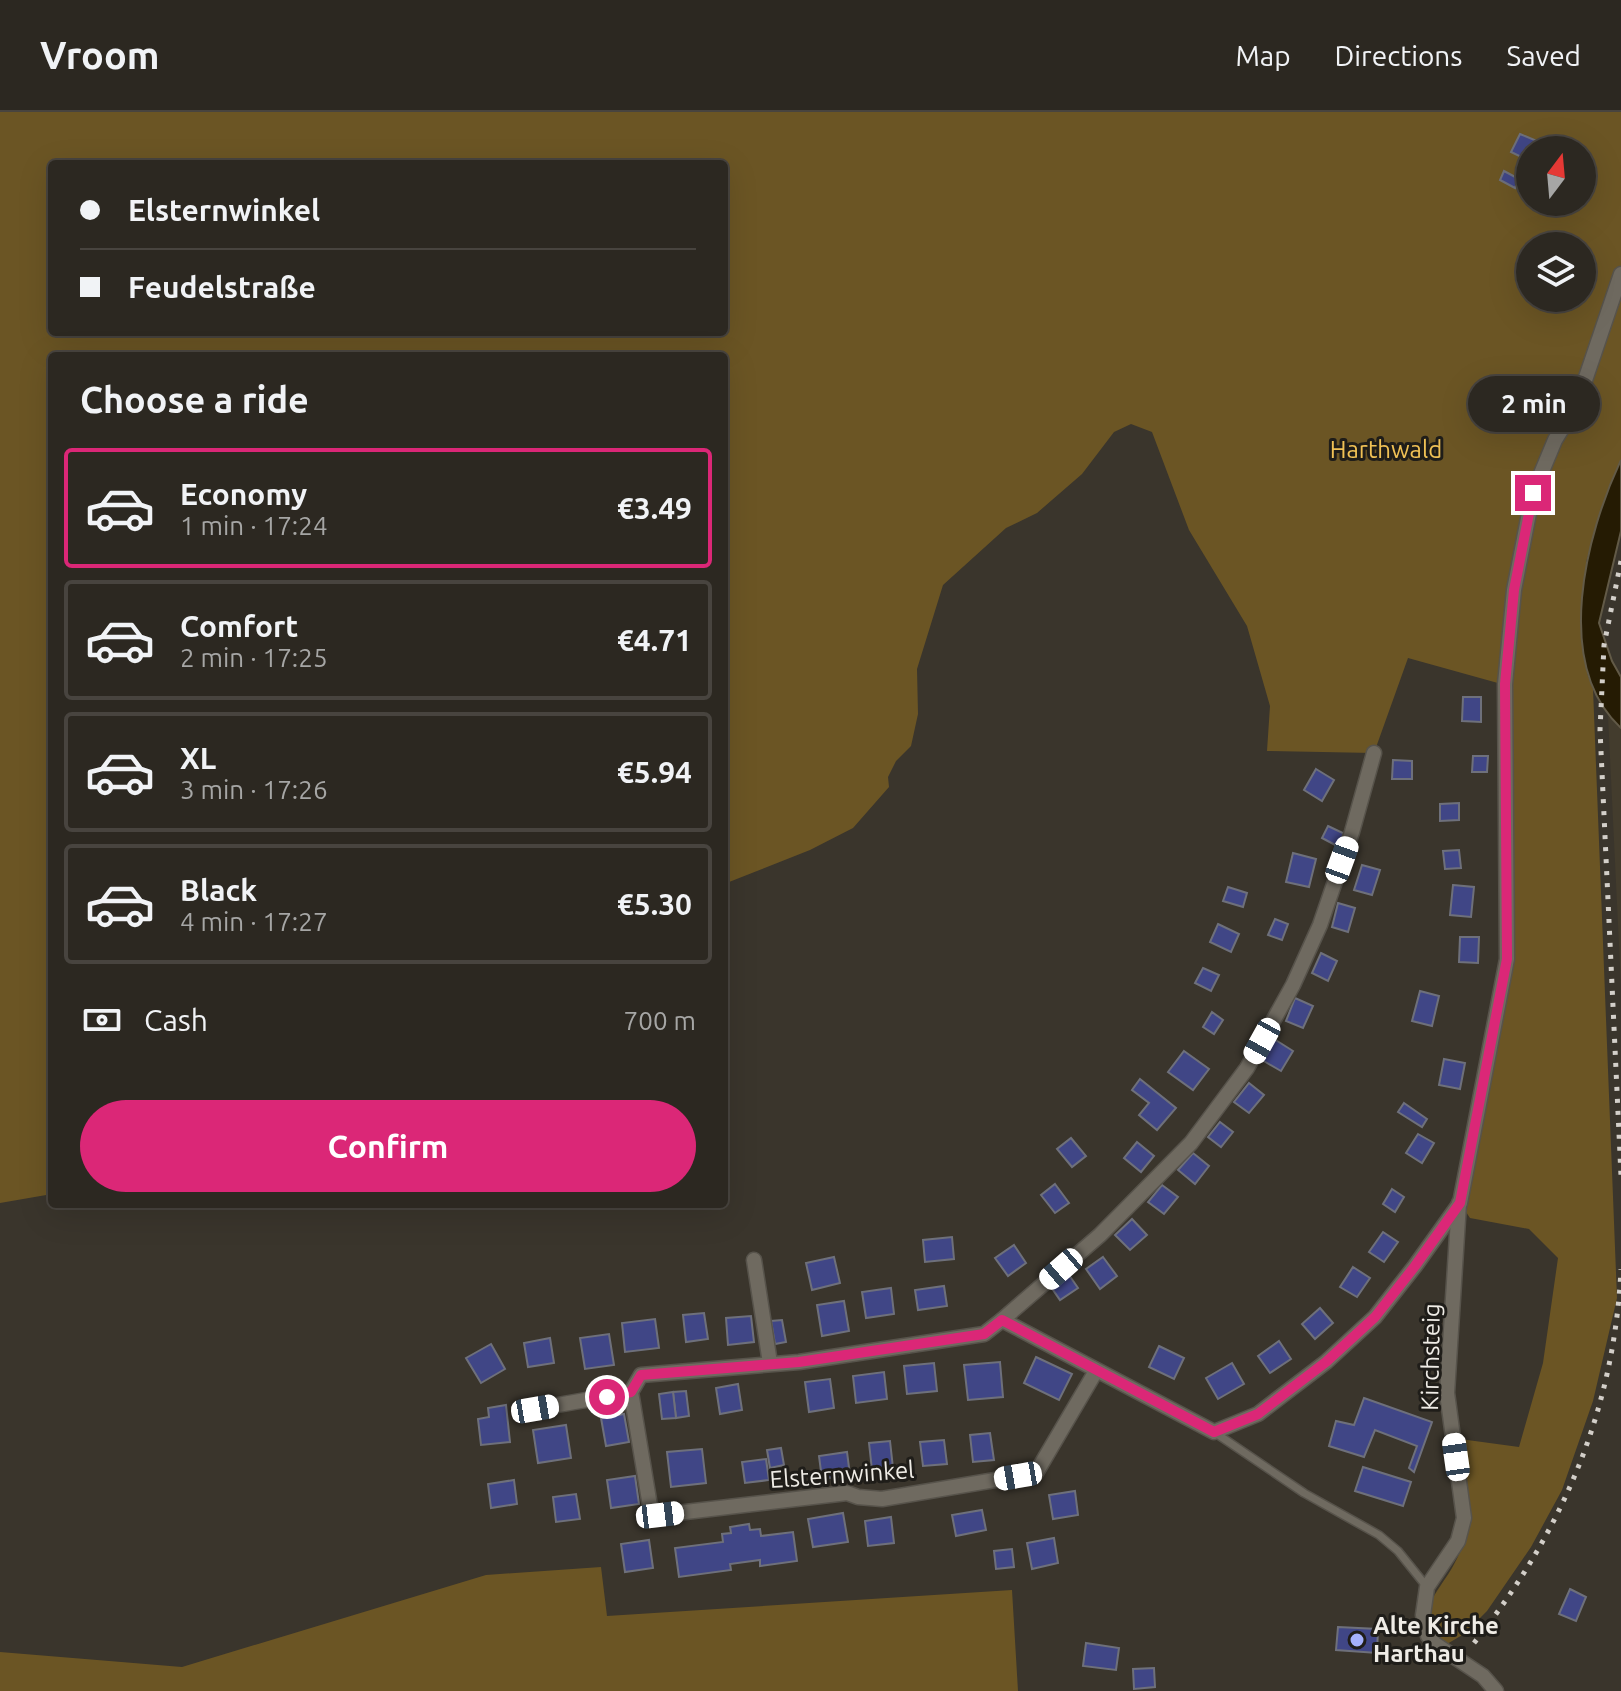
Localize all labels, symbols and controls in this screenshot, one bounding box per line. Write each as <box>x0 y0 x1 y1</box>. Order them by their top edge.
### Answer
text: Vroom <box>40 34 160 76</box>
text: Map <box>1235 40 1291 71</box>
text: Directions <box>1335 40 1462 71</box>
text: Saved <box>1506 40 1581 71</box>
north arrow <box>1516 136 1596 216</box>
map controls <box>1516 136 1596 312</box>
text: Elsternwinkel <box>128 193 320 227</box>
button: layers <box>1516 232 1596 312</box>
text: Feudelstraße <box>128 270 316 304</box>
callout: 2 min <box>1467 377 1599 433</box>
text: Choose a ride <box>80 379 309 420</box>
text: 2 min <box>1501 389 1567 418</box>
park label: Harthwald <box>1330 436 1442 463</box>
icon: car <box>84 472 156 544</box>
route end <box>1515 475 1551 511</box>
text: Economy <box>180 477 307 511</box>
text: €3.49 <box>617 491 692 525</box>
text: 1 min · 17:24 <box>180 511 328 540</box>
icon: car <box>84 604 156 676</box>
text: Comfort <box>180 609 298 643</box>
text: €4.71 <box>617 623 692 657</box>
text: 2 min · 17:25 <box>180 643 328 672</box>
icon: car <box>84 736 156 808</box>
text: XL <box>180 741 216 775</box>
text: €5.94 <box>617 755 692 789</box>
text: 3 min · 17:26 <box>180 775 328 804</box>
car <box>1323 833 1361 887</box>
icon: car <box>84 868 156 940</box>
text: Black <box>180 873 257 907</box>
text: €5.30 <box>617 887 692 921</box>
text: 4 min · 17:27 <box>180 907 328 936</box>
icon: cash <box>80 998 124 1042</box>
text: Cash <box>144 1003 208 1037</box>
text: 700 m <box>624 1006 696 1035</box>
car <box>1240 1014 1284 1068</box>
button: Confirm <box>80 1100 696 1192</box>
car <box>1035 1244 1087 1294</box>
street label: Kirchsteig <box>1416 1303 1445 1411</box>
route start <box>589 1379 625 1415</box>
car <box>509 1393 561 1425</box>
car <box>1441 1432 1471 1482</box>
street label: Elsternwinkel <box>769 1456 915 1493</box>
car <box>992 1460 1044 1492</box>
car <box>635 1500 685 1530</box>
place label: Alte Kirche Harthau <box>1373 1612 1499 1667</box>
marker: Alte Kirche Harthau <box>1348 1631 1366 1649</box>

